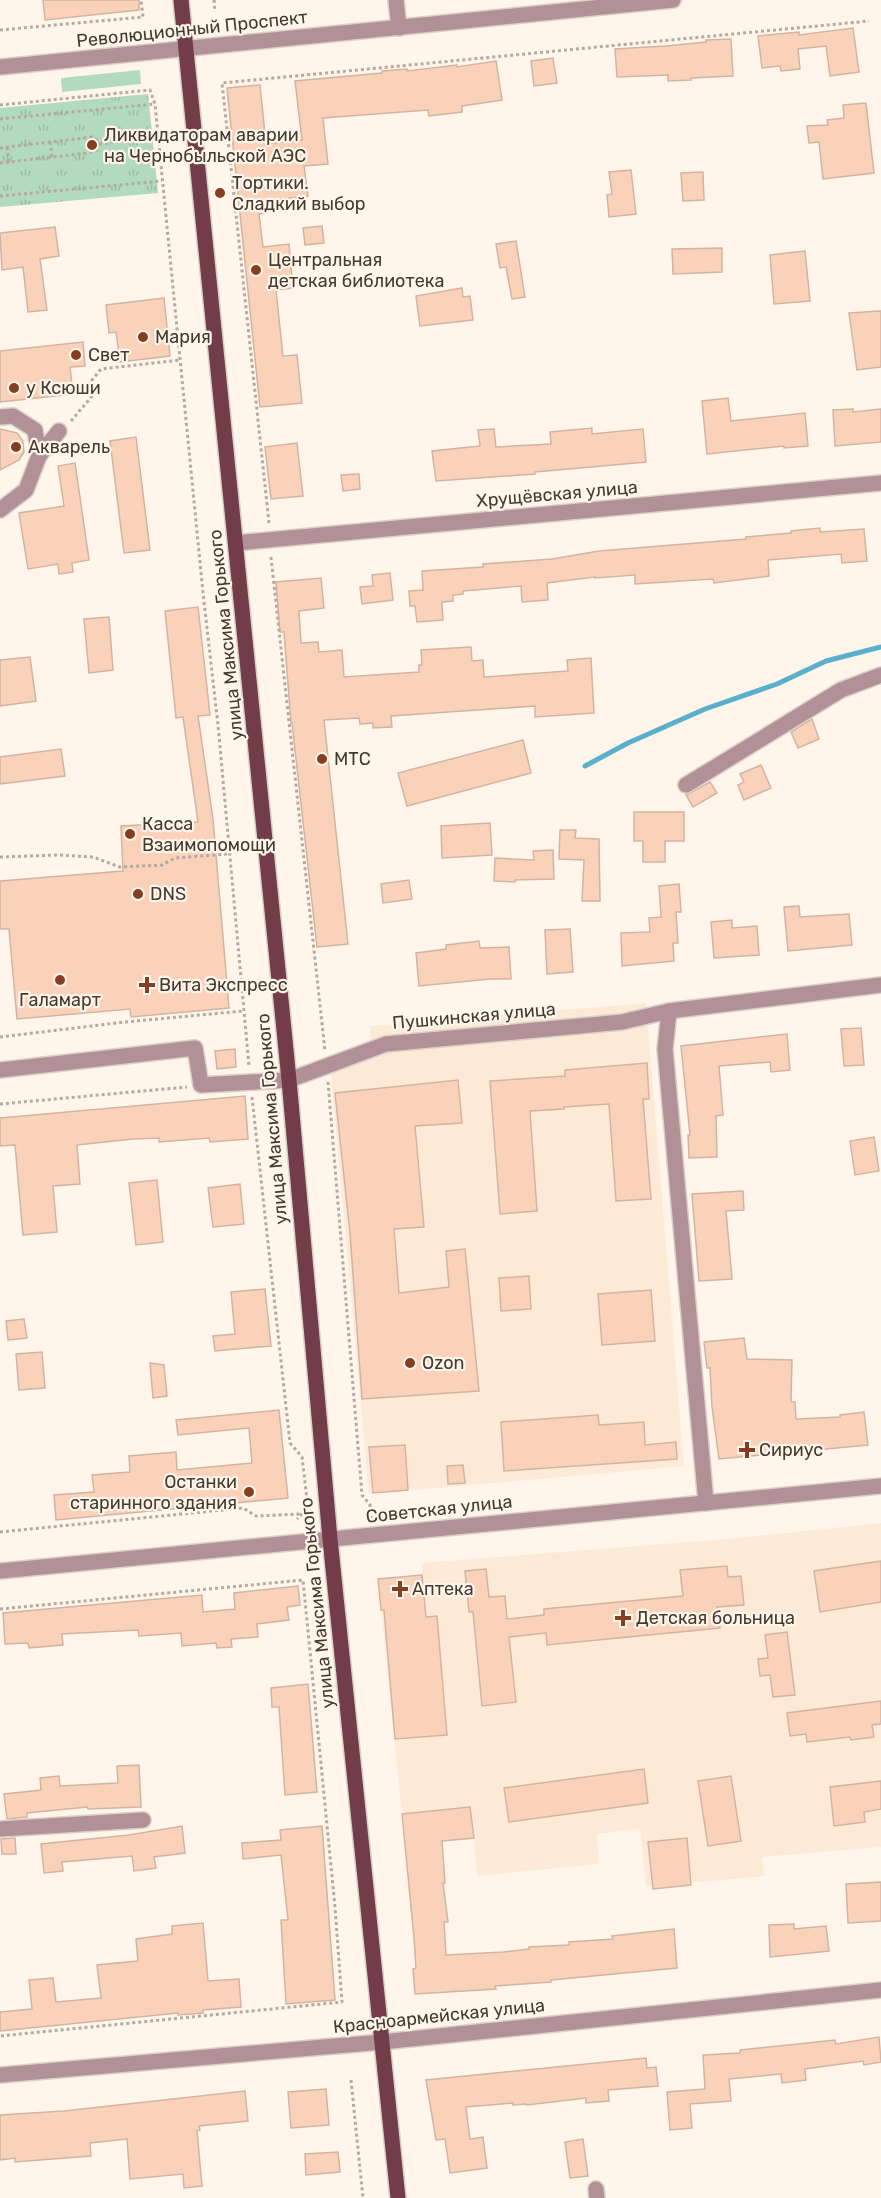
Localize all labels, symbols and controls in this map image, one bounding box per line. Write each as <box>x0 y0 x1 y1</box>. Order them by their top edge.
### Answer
street label: Революционный Проспект <box>75 6 309 52</box>
place label: Ликвидаторам аварии на Чернобыльской АЭС <box>104 124 306 167</box>
marker: Ликвидаторам аварии на Чернобыльской АЭС <box>85 138 99 152</box>
place label: Тортики. Сладкий выбор <box>232 172 366 215</box>
marker: Тортики. Сладкий выбор <box>213 186 227 200</box>
place label: Центральная детская библиотека <box>268 249 444 292</box>
marker: Центральная детская библиотека <box>249 263 263 277</box>
place label: Мария <box>155 326 211 348</box>
marker: Мария <box>136 330 150 344</box>
place label: Свет <box>88 344 129 366</box>
marker: Свет <box>69 348 83 362</box>
place label: у Ксюши <box>26 377 101 399</box>
marker: у Ксюши <box>7 381 21 395</box>
place label: Акварель <box>28 436 110 458</box>
marker: Акварель <box>9 440 23 454</box>
street label: Хрущёвская улица <box>475 476 639 512</box>
street label: улица Максима Горького <box>204 529 248 741</box>
place label: МТС <box>334 748 371 770</box>
marker: МТС <box>315 752 329 766</box>
place label: Касса Взаимопомощи <box>142 813 276 856</box>
marker: Касса Взаимопомощи <box>123 827 137 841</box>
place label: DNS <box>150 883 186 905</box>
marker: DNS <box>131 887 145 901</box>
marker: Галамарт <box>53 973 67 987</box>
place label: Вита Экспресс <box>159 974 288 996</box>
marker: Вита Экспресс <box>140 978 154 992</box>
place label: Галамарт <box>19 989 101 1011</box>
street label: Пушкинская улица <box>391 998 557 1034</box>
street label: улица Максима Горького <box>252 1013 292 1225</box>
place label: Ozon <box>422 1352 464 1374</box>
marker: Ozon <box>403 1356 417 1370</box>
place label: Сириус <box>759 1439 823 1461</box>
marker: Сириус <box>740 1443 754 1457</box>
place label: Останки старинного здания <box>70 1471 237 1514</box>
marker: Останки старинного здания <box>242 1485 256 1499</box>
street label: Советская улица <box>365 1490 513 1528</box>
street label: улица Максима Горького <box>295 1497 339 1709</box>
place label: Аптека <box>412 1578 474 1600</box>
marker: Аптека <box>393 1582 407 1596</box>
place label: Детская больница <box>636 1607 795 1629</box>
marker: Детская больница <box>614 1609 632 1627</box>
street label: Красноармейская улица <box>332 1994 546 2038</box>

